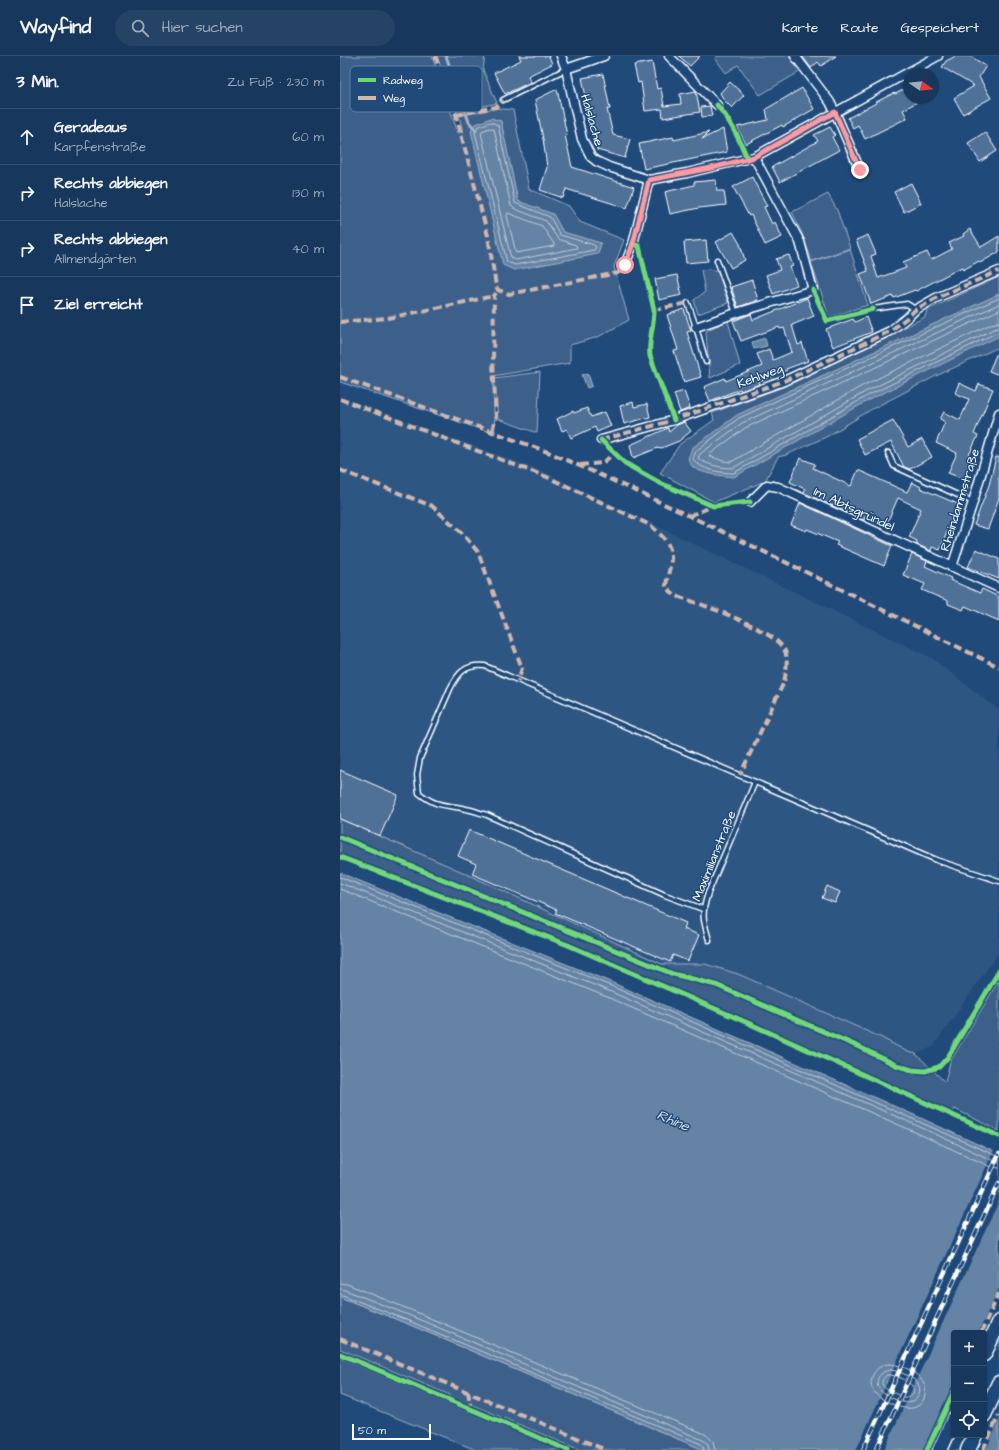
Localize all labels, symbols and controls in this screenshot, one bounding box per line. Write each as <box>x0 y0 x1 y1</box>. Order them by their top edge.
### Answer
search box <box>115 10 395 46</box>
text: Wayfind <box>20 14 91 41</box>
icon: search <box>129 17 151 39</box>
text: Hier suchen <box>161 17 243 38</box>
text: Karte <box>782 18 818 38</box>
text: Route <box>840 18 878 38</box>
text: Gespeichert <box>900 18 979 38</box>
legend <box>350 66 482 112</box>
north arrow <box>903 68 939 104</box>
text: 3 Min. <box>16 70 59 94</box>
text: Zu Fuß · 230 m <box>227 73 324 91</box>
text: Radweg <box>383 73 423 89</box>
text: Weg <box>383 91 405 107</box>
street label: Halslache <box>576 92 608 148</box>
text: Geradeaus <box>54 117 127 138</box>
icon: ahead <box>16 126 38 148</box>
text: 60 m <box>292 128 324 146</box>
text: Karpfenstraße <box>54 138 146 156</box>
route end <box>851 161 869 179</box>
text: Rechts abbiegen <box>54 173 168 194</box>
icon: right <box>16 182 38 204</box>
text: 130 m <box>292 184 324 202</box>
text: Halslache <box>54 194 107 212</box>
text: Rechts abbiegen <box>54 229 168 250</box>
icon: right <box>16 238 38 260</box>
text: 40 m <box>292 240 324 258</box>
text: Allmendgärten <box>54 250 136 268</box>
route start <box>616 256 634 274</box>
icon: arrive <box>16 294 38 316</box>
text: Ziel erreicht <box>54 294 143 315</box>
street label: Kehlweg <box>735 359 786 394</box>
street label: Rheindammstraße <box>936 446 984 554</box>
street label: Im Abtsgründel <box>810 482 897 537</box>
street label: Maximilianstraße <box>688 808 740 904</box>
water label: Rhine <box>654 1105 694 1137</box>
map controls <box>951 1330 987 1438</box>
button: + <box>951 1330 987 1366</box>
button: − <box>951 1366 987 1402</box>
button: locate <box>951 1402 987 1438</box>
scale bar <box>352 1422 431 1441</box>
text: 50 m <box>358 1423 386 1438</box>

